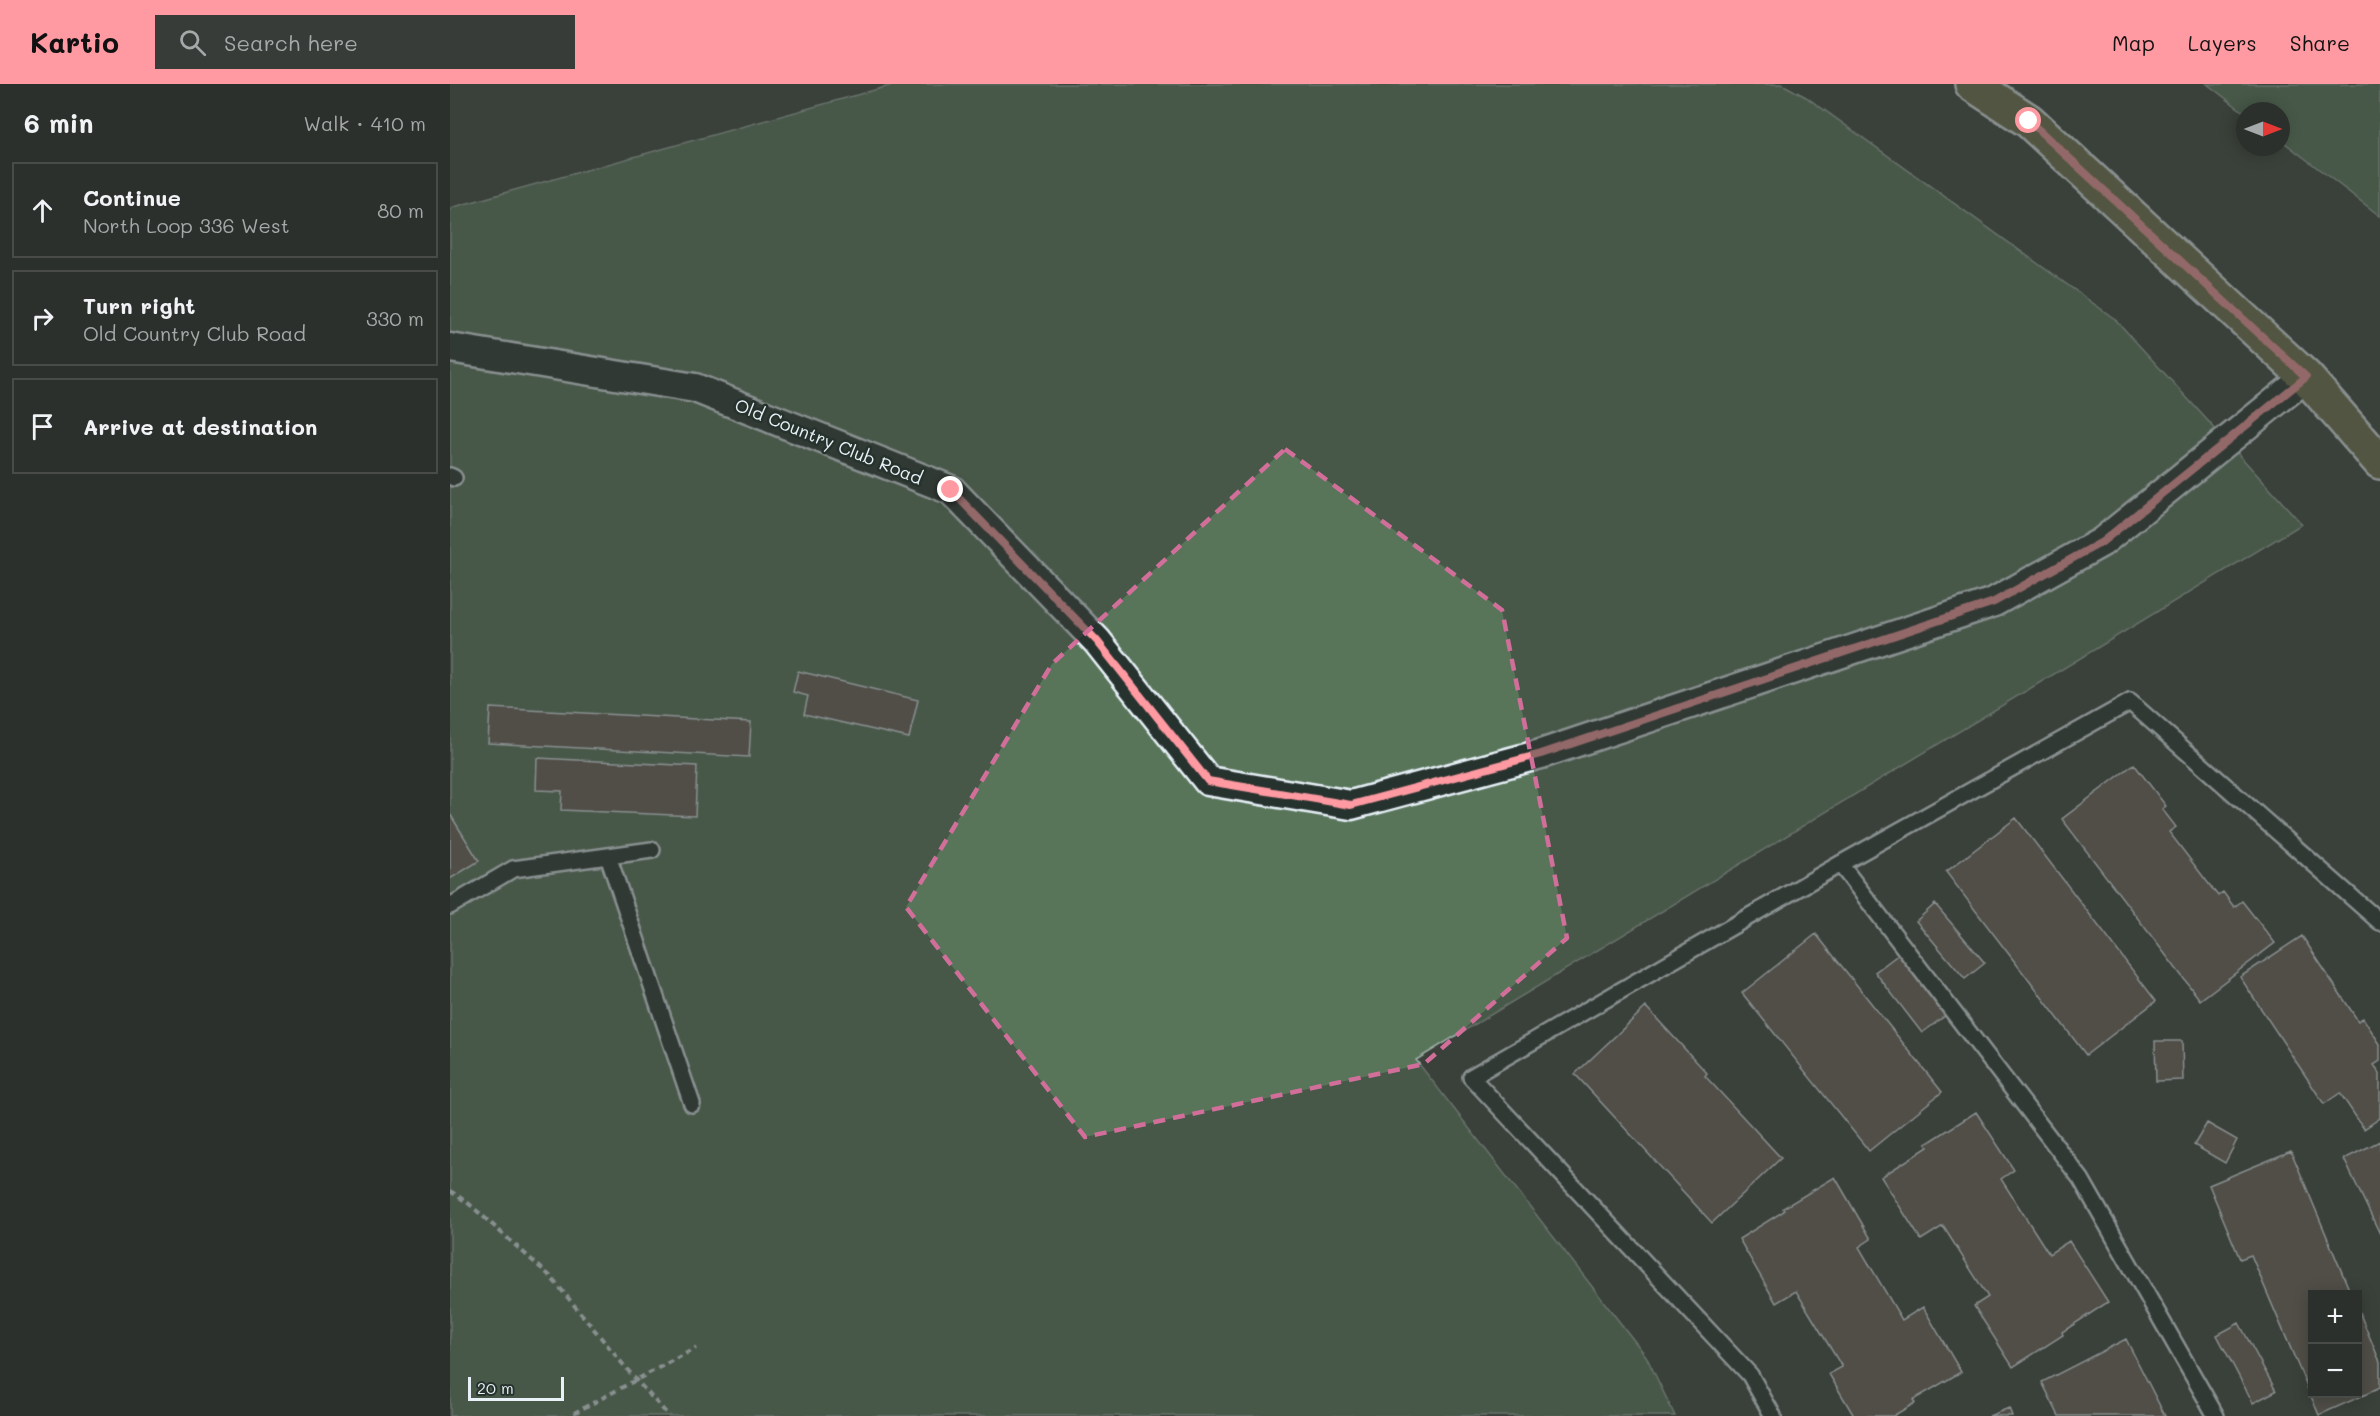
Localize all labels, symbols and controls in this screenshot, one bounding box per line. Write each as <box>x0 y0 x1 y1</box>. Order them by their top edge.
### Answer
search box <box>155 15 575 69</box>
text: Kartio <box>30 24 119 60</box>
icon: search <box>176 26 209 59</box>
text: Search here <box>224 28 358 57</box>
text: Map <box>2112 29 2155 56</box>
text: Layers <box>2188 29 2257 56</box>
text: Share <box>2290 29 2350 56</box>
north arrow <box>2236 102 2290 156</box>
text: 6 min <box>24 106 93 140</box>
route start <box>2015 107 2041 133</box>
text: Walk · 410 m <box>303 110 426 136</box>
text: Continue <box>83 183 181 212</box>
icon: ahead <box>26 194 59 227</box>
text: 80 m <box>377 197 424 223</box>
text: North Loop 336 West <box>83 212 290 238</box>
text: Turn right <box>83 291 195 320</box>
icon: right <box>26 302 59 335</box>
text: 330 m <box>366 305 424 331</box>
text: Old Country Club Road <box>83 320 306 346</box>
street label: Old Country Club Road <box>731 392 927 490</box>
icon: arrive <box>26 410 59 443</box>
text: Arrive at destination <box>83 412 318 441</box>
route end <box>937 476 963 502</box>
map controls <box>2308 1290 2362 1398</box>
button: + <box>2308 1290 2362 1344</box>
button: − <box>2308 1344 2362 1398</box>
scale bar <box>468 1374 564 1402</box>
text: 20 m <box>477 1377 514 1398</box>

